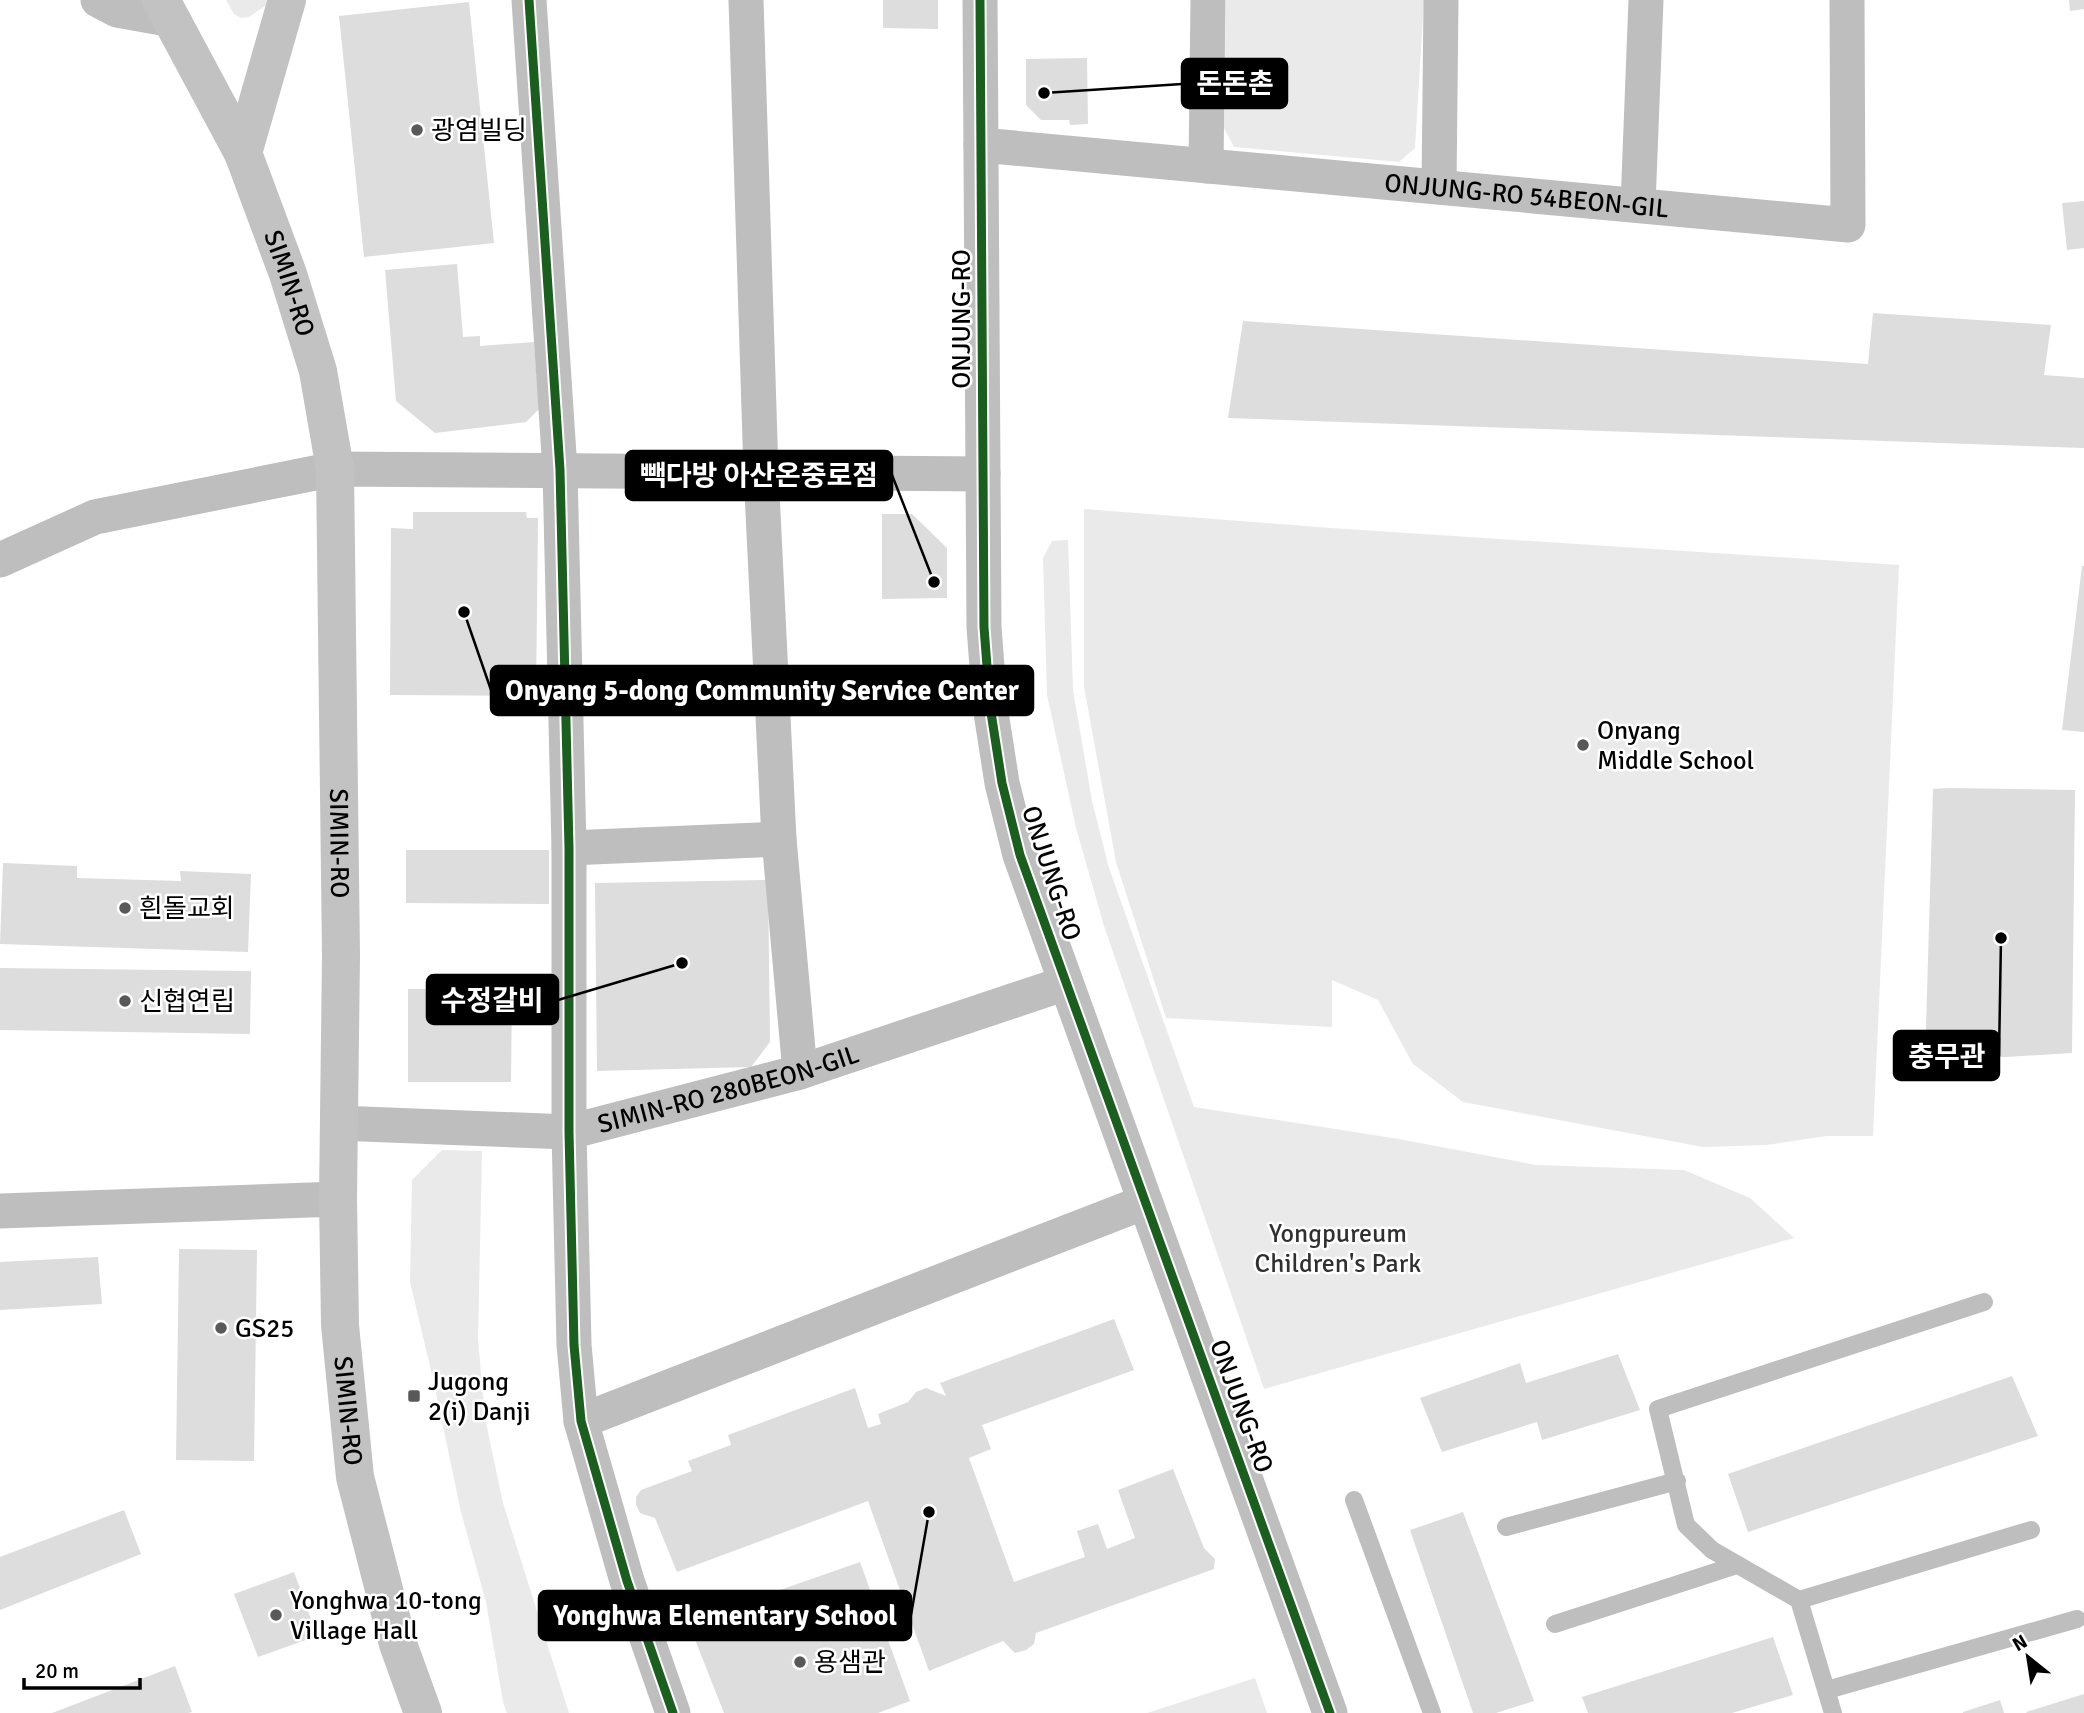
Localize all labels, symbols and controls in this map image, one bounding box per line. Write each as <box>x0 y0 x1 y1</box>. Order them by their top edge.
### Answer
callout: 돈돈촌 <box>1182 59 1287 108</box>
text: 돈돈촌 <box>1196 67 1274 101</box>
place label: 광염빌딩 <box>431 115 527 147</box>
marker: 광염빌딩 <box>409 122 425 138</box>
street label: ONJUNG-RO 54BEON-GIL <box>1383 167 1670 225</box>
street label: SIMIN-RO <box>256 226 321 340</box>
street label: ONJUNG-RO <box>946 249 978 389</box>
callout: 빽다방 아산온중로점 <box>626 451 892 500</box>
text: 빽다방 아산온중로점 <box>640 459 878 493</box>
callout: Onyang 5-dong Community Service Center <box>491 666 1033 715</box>
text: Onyang 5-dong Community Service Center <box>505 674 1020 708</box>
place label: Onyang Middle School <box>1597 715 1754 777</box>
marker: Onyang Middle School <box>1575 737 1591 753</box>
street label: SIMIN-RO <box>322 788 355 898</box>
street label: ONJUNG-RO <box>1014 802 1088 945</box>
place label: 흰돌교회 <box>139 893 235 925</box>
marker: 흰돌교회 <box>117 900 133 916</box>
callout: 수정갈비 <box>427 975 558 1024</box>
text: 수정갈비 <box>440 984 544 1018</box>
place label: 신협연립 <box>139 986 235 1018</box>
marker: 신협연립 <box>117 993 133 1009</box>
callout: 충무관 <box>1894 1031 1999 1080</box>
street label: SIMIN-RO 280BEON-GIL <box>594 1038 863 1141</box>
text: 충무관 <box>1908 1040 1986 1074</box>
park label: Yongpureum Children's Park <box>1255 1218 1421 1280</box>
place label: GS25 <box>235 1313 294 1345</box>
marker: GS25 <box>213 1320 229 1336</box>
street label: ONJUNG-RO <box>1202 1335 1280 1477</box>
street label: SIMIN-RO <box>326 1355 369 1467</box>
place label: Jugong 2(i) Danji <box>428 1366 531 1428</box>
marker: Jugong 2(i) Danji <box>406 1388 422 1404</box>
place label: Yonghwa 10-tong Village Hall <box>290 1585 482 1647</box>
callout: Yonghwa Elementary School <box>539 1591 911 1640</box>
text: Yonghwa Elementary School <box>552 1599 897 1633</box>
marker: Yonghwa 10-tong Village Hall <box>268 1607 284 1623</box>
north arrow <box>1993 1622 2063 1692</box>
text: N <box>2008 1629 2032 1657</box>
scale bar <box>24 1646 140 1690</box>
place label: 용샘관 <box>814 1647 886 1679</box>
marker: 용샘관 <box>792 1654 808 1670</box>
text: 20 m <box>35 1658 79 1684</box>

